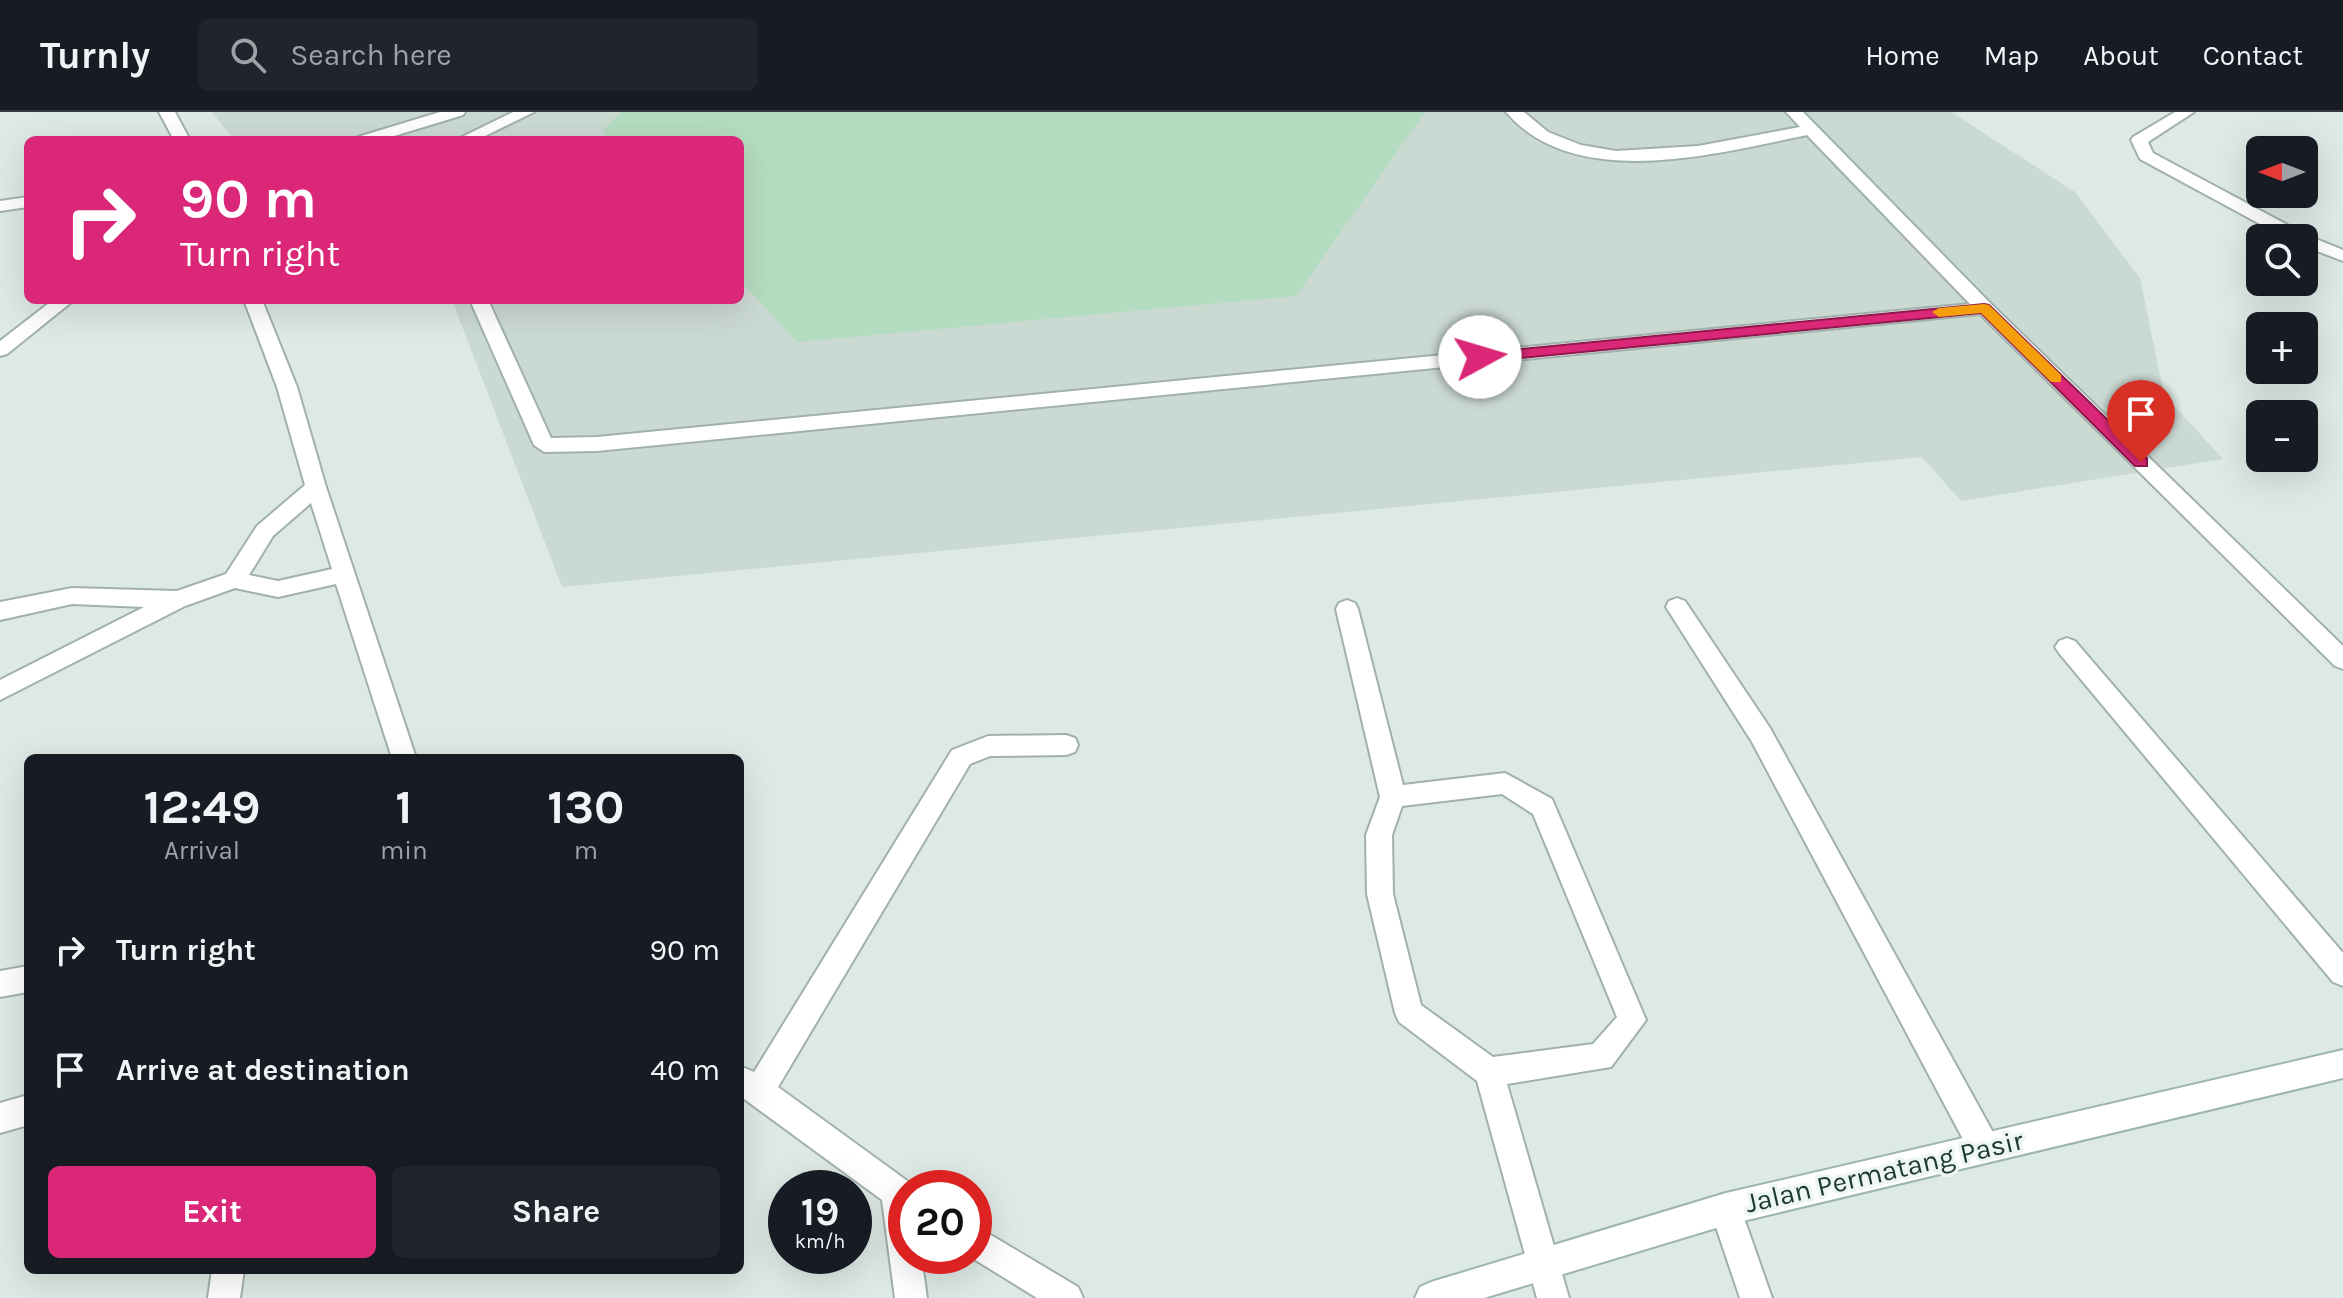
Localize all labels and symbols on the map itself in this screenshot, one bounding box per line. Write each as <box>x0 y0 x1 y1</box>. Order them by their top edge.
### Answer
north arrow <box>2246 136 2318 208</box>
position arrow <box>1438 315 1522 399</box>
pin <box>2107 380 2175 462</box>
street label: Jalan Permatang Pasir <box>1742 1123 2027 1220</box>
speed limit sign: 20 <box>888 1170 992 1274</box>

